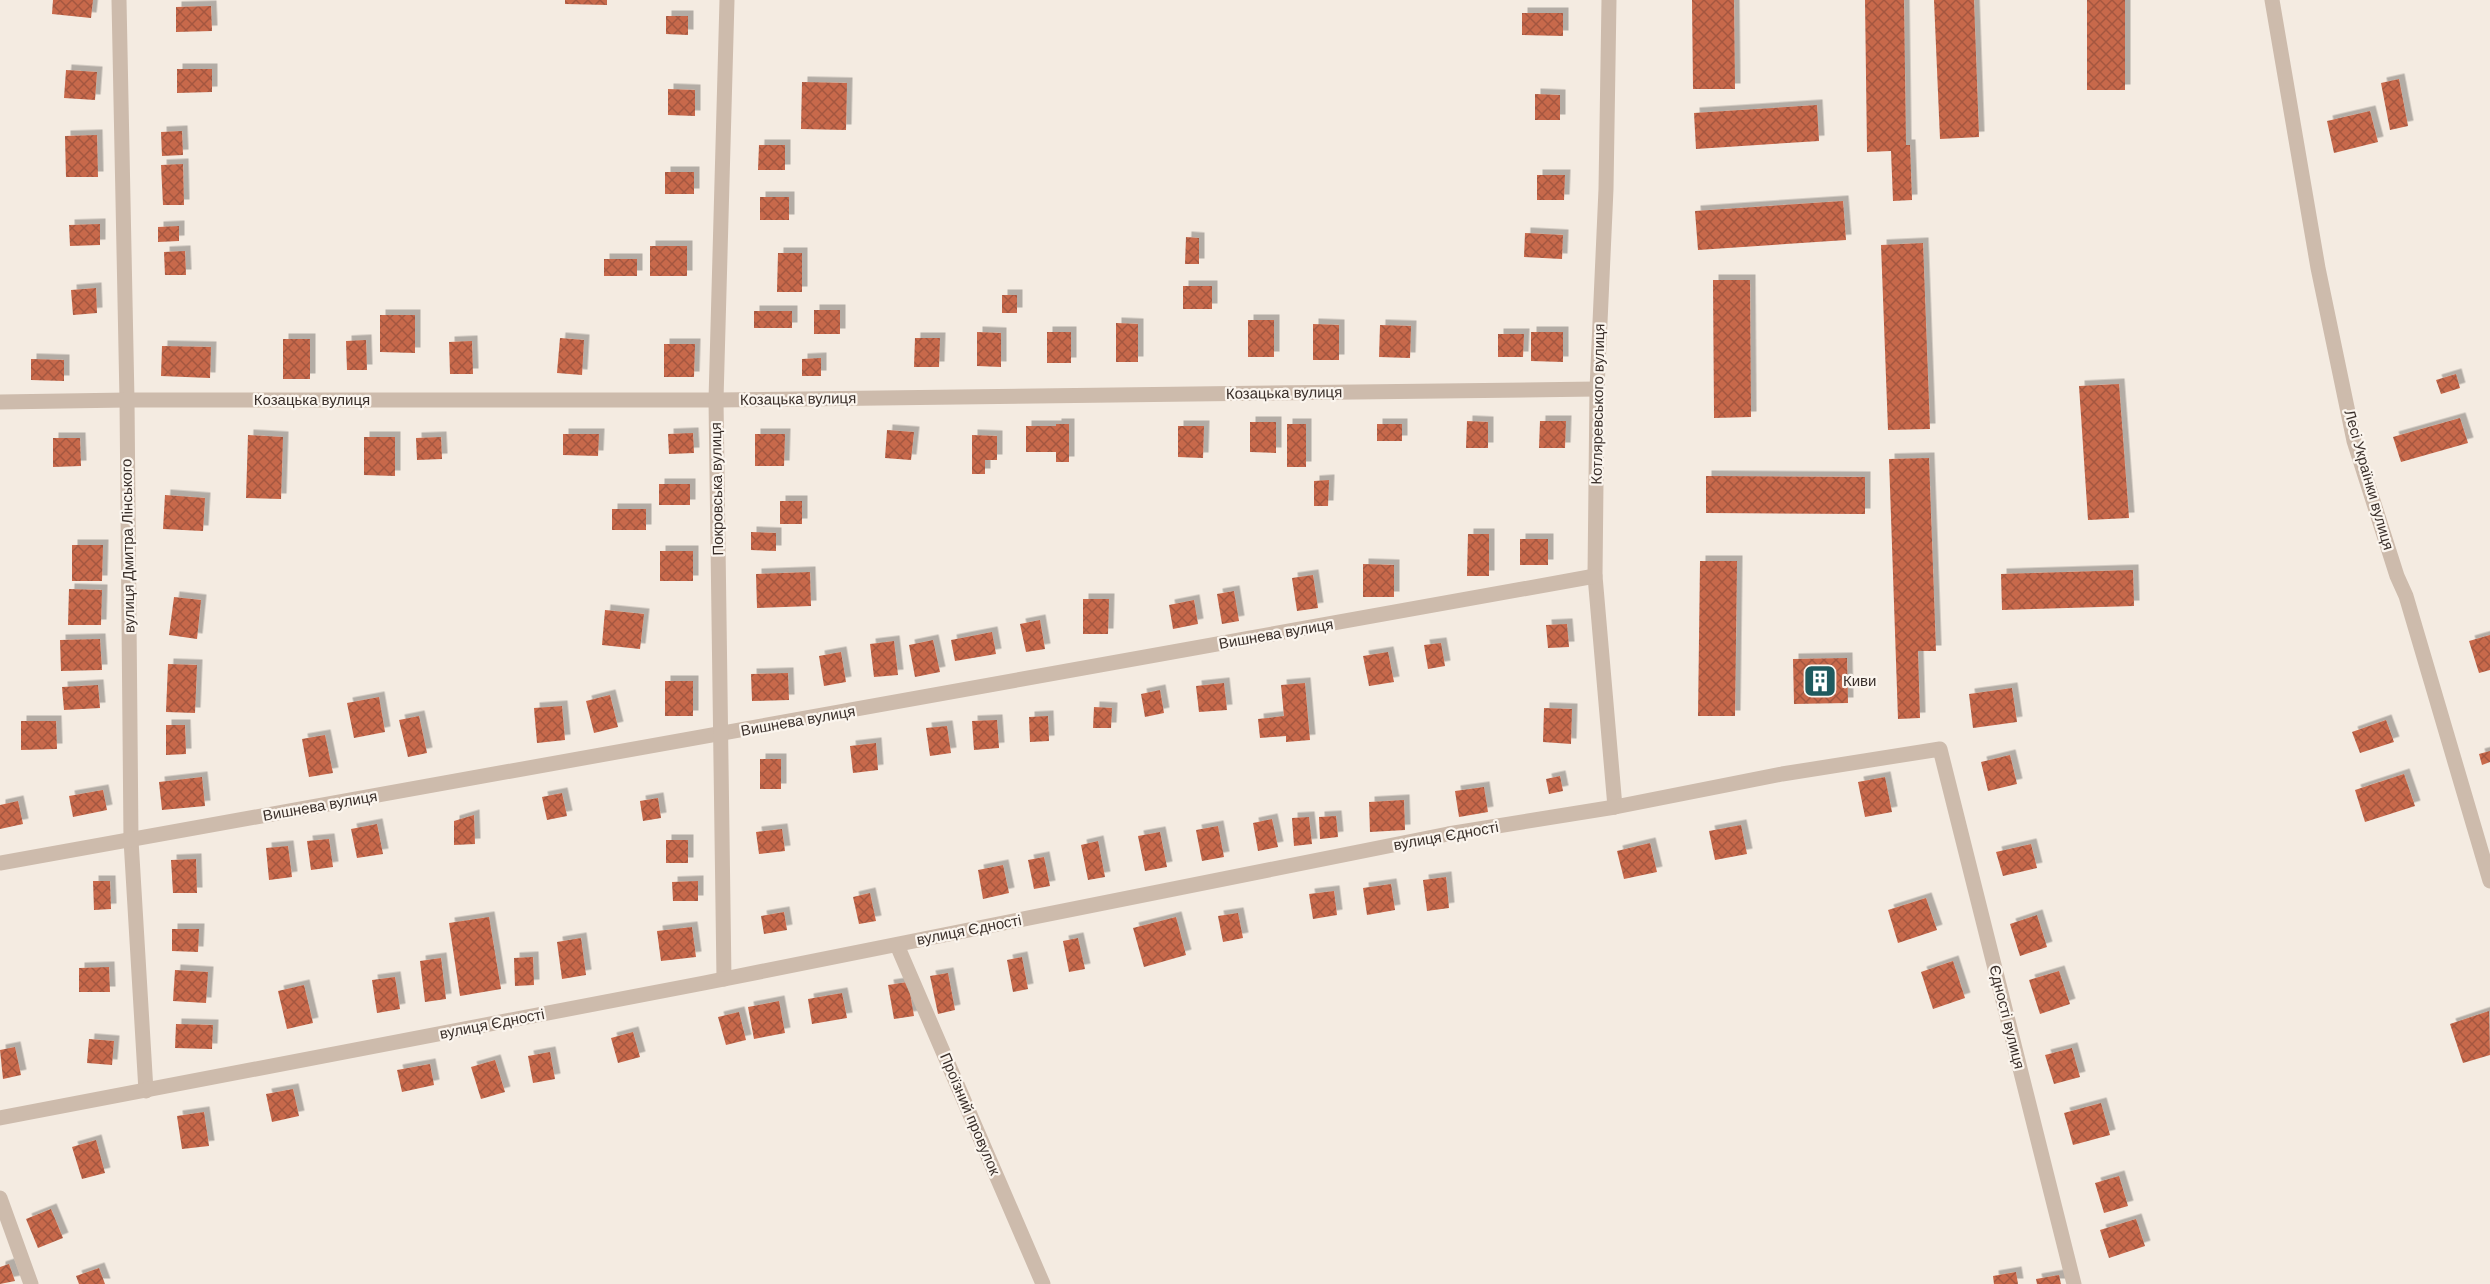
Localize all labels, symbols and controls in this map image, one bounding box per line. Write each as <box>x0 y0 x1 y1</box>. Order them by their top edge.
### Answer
street label: Котляревського вулиця <box>1587 323 1609 485</box>
street label: Козацька вулиця <box>1226 382 1342 404</box>
street label: Козацька вулиця <box>740 388 856 410</box>
street label: Козацька вулиця <box>254 390 370 410</box>
street label: Лесі Українки вулиця <box>2339 407 2399 553</box>
street label: Покровська вулиця <box>706 422 728 556</box>
street label: вулиця Дмитра Лінського <box>116 459 140 633</box>
street label: Вишнева вулиця <box>1217 614 1335 654</box>
building icon: Киви <box>1802 663 1838 699</box>
place label: Киви <box>1843 671 1876 691</box>
street label: Вишнева вулиця <box>739 701 857 741</box>
street label: Вишнева вулиця <box>261 786 379 826</box>
street label: вулиця Єдності <box>1392 817 1500 855</box>
street label: вулиця Єдності <box>915 910 1023 950</box>
street label: Єдності вулиця <box>1984 963 2030 1071</box>
street label: вулиця Єдності <box>438 1004 546 1044</box>
street label: Проїзний провулок <box>935 1050 1005 1179</box>

